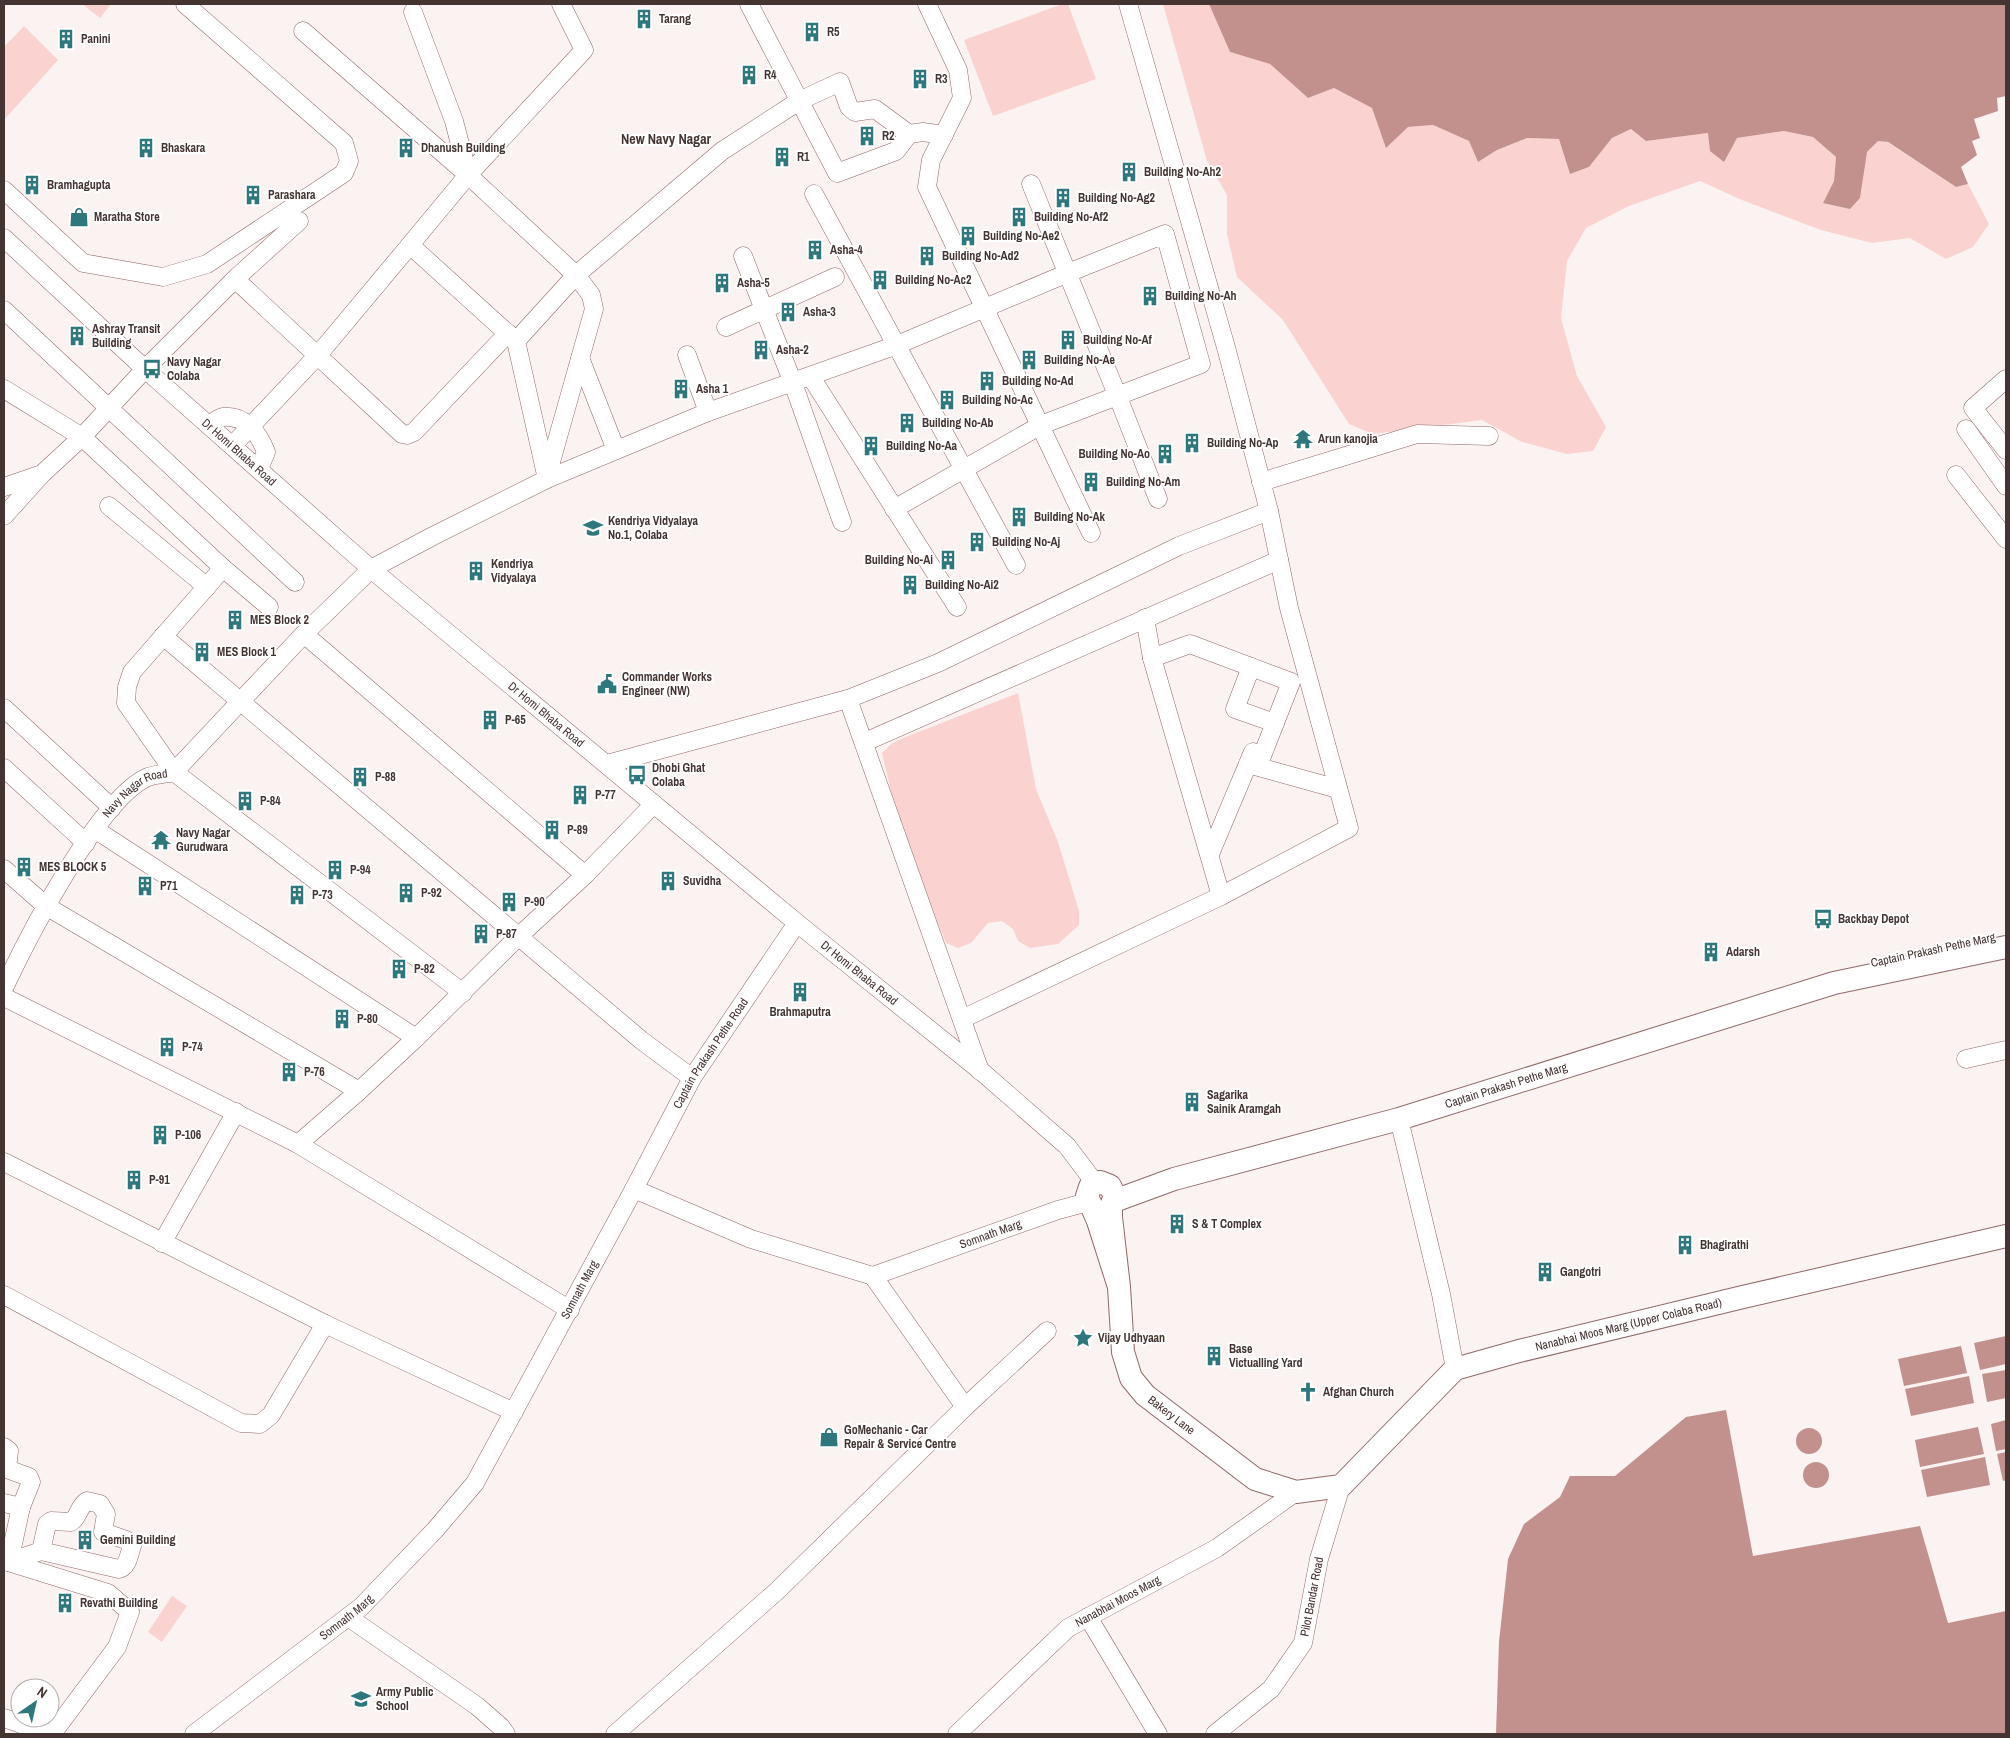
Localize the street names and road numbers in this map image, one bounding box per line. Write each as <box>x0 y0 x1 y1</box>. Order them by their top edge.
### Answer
street label: Dr Homi Bhaba Road <box>198 415 280 489</box>
street label: Dr Homi Bhaba Road <box>505 678 588 751</box>
street label: Navy Nagar Road <box>99 765 169 821</box>
street label: Captain Prakash Pethe Marg <box>1869 929 1997 971</box>
street label: Dr Homi Bhaba Road <box>817 937 901 1009</box>
street label: Captain Prakash Pethe Road <box>669 995 752 1111</box>
street label: Captain Prakash Pethe Marg <box>1443 1059 1570 1112</box>
street label: Somnath Marg <box>957 1216 1024 1252</box>
street label: Somnath Marg <box>557 1257 602 1322</box>
street label: Nanabhai Moos Marg (Upper Colaba Road) <box>1534 1294 1723 1355</box>
street label: Bakery Lane <box>1145 1392 1198 1438</box>
street label: Pilot Bandar Road <box>1296 1556 1327 1638</box>
street label: Nanabhai Moos Marg <box>1072 1572 1164 1631</box>
street label: Somnath Marg <box>316 1591 377 1644</box>

